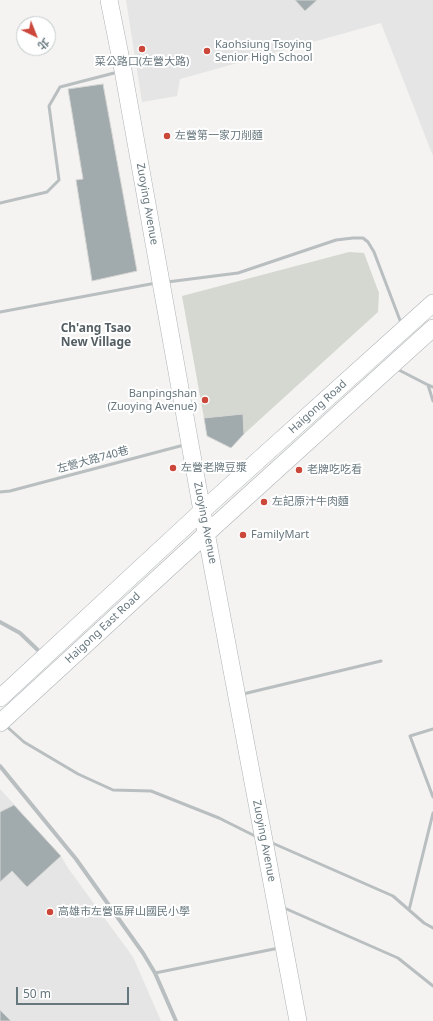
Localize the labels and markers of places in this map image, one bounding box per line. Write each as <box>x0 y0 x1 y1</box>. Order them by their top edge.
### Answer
place label: Kaohsiung Tsoying Senior High School <box>215 38 313 64</box>
marker: 菜公路口(左營大路) <box>137 44 147 54</box>
marker: Kaohsiung Tsoying Senior High School <box>202 46 212 56</box>
place label: 菜公路口(左營大路) <box>95 55 189 69</box>
place label: 左營第一家刀削麵 <box>175 129 263 143</box>
marker: 左營第一家刀削麵 <box>162 131 172 141</box>
place label: Banpingshan (Zuoying Avenue) <box>107 387 197 413</box>
marker: Banpingshan (Zuoying Avenue) <box>200 395 210 405</box>
place label: 左營老牌豆漿 <box>181 461 247 475</box>
marker: 左營老牌豆漿 <box>168 463 178 473</box>
place label: 老牌吃吃看 <box>307 463 362 477</box>
marker: 老牌吃吃看 <box>294 465 304 475</box>
place label: 左記原汁牛肉麵 <box>272 495 349 509</box>
marker: 左記原汁牛肉麵 <box>259 497 269 507</box>
place label: FamilyMart <box>251 528 309 542</box>
marker: FamilyMart <box>238 530 248 540</box>
place label: 高雄市左營區屏山國民小學 <box>58 905 190 919</box>
marker: 高雄市左營區屏山國民小學 <box>45 907 55 917</box>

